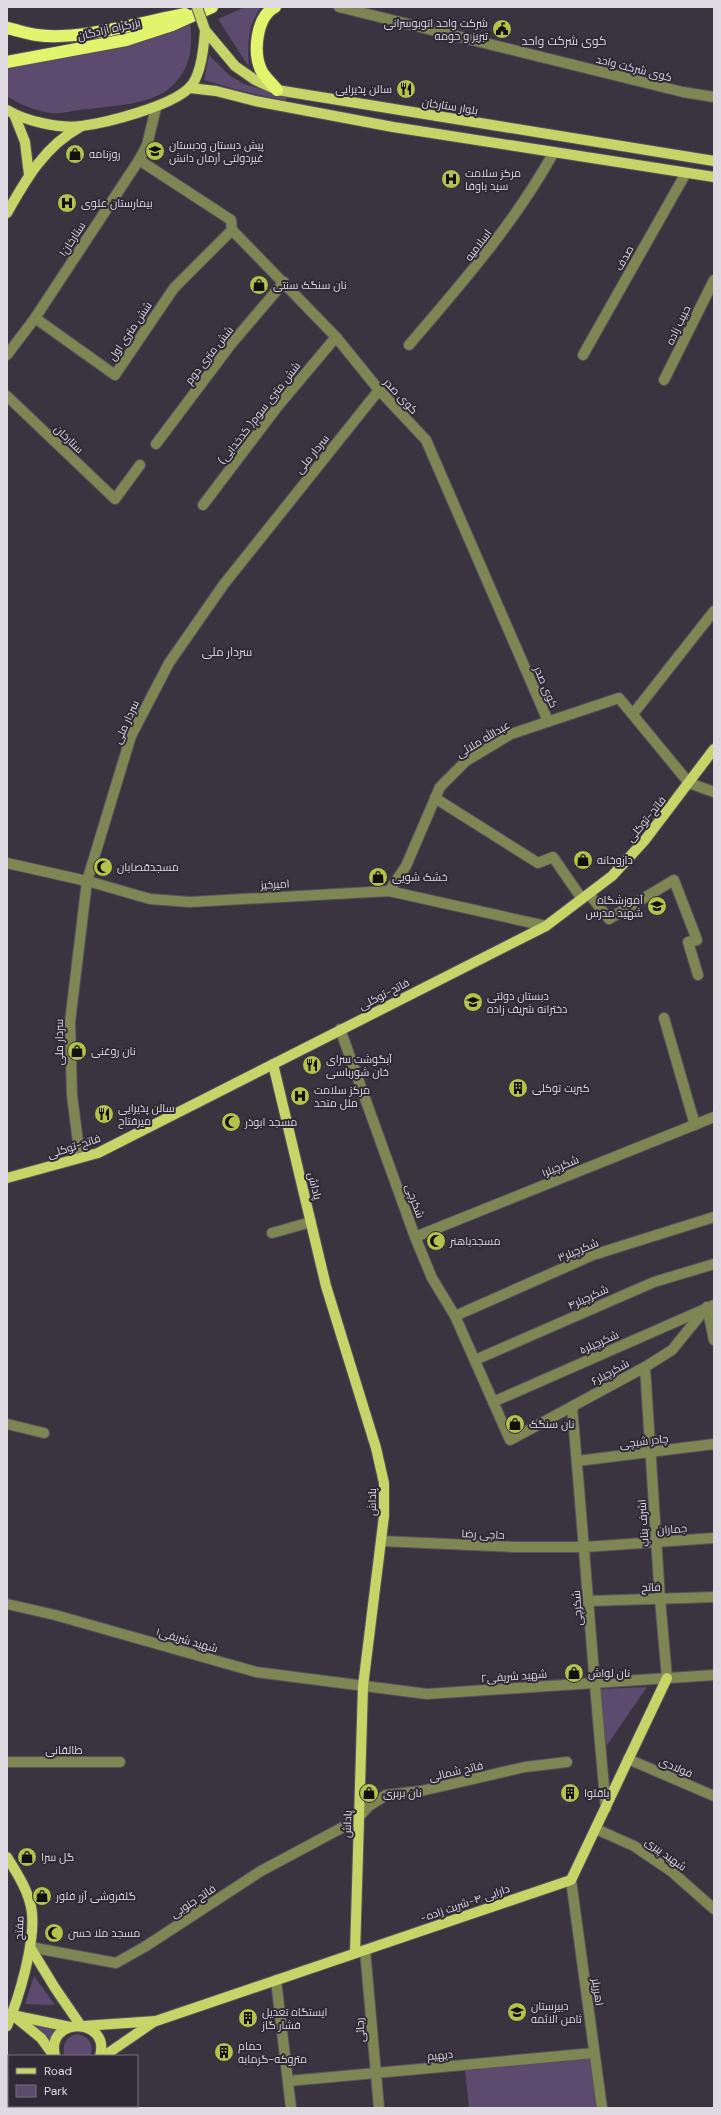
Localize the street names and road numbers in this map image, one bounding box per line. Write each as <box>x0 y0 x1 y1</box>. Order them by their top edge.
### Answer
street label: بزرگراه آزادگان <box>76 15 142 43</box>
street label: کوی شرکت واحد <box>594 52 674 84</box>
street label: بلوار ستارخان <box>421 95 479 117</box>
street label: ستارخان۱ <box>56 219 88 259</box>
street label: اسلامیه <box>462 226 494 264</box>
street label: صدف <box>612 243 636 273</box>
street label: شش متری اول <box>105 299 155 363</box>
street label: حبیب زاده <box>662 303 694 347</box>
street label: شش متری دوم <box>182 323 237 388</box>
street label: (کدخدایی )شش متری سوم <box>215 359 304 468</box>
street label: کوی صدر <box>380 374 421 417</box>
street label: ستارخان <box>51 422 87 456</box>
street label: سردار ملی <box>292 432 332 476</box>
street label: کوی صدر <box>531 663 561 710</box>
street label: سردار ملی <box>110 698 142 746</box>
street label: عبدالله ملائی <box>453 717 512 761</box>
street label: فاتح-توکلی <box>623 793 670 845</box>
street label: امیرخیز <box>259 876 290 892</box>
street label: فاتح-توکلی <box>356 975 412 1014</box>
street label: سردار ملی <box>52 1019 66 1065</box>
street label: فاتح-توکلی <box>46 1131 103 1162</box>
street label: شکرچیلر۱ <box>539 1152 581 1180</box>
street label: پاداش <box>305 1171 325 1201</box>
street label: شکرچی <box>402 1182 428 1220</box>
street label: شکرچیلر۳ <box>555 1235 601 1265</box>
street label: شکرچیلر۴ <box>566 1282 610 1312</box>
street label: شکرچیلر۵ <box>577 1327 621 1357</box>
street label: شکرچیلر۶ <box>589 1356 631 1388</box>
street label: چادر شبچی <box>619 1431 669 1451</box>
street label: پاداش <box>365 1488 379 1516</box>
street label: اشرف بناب <box>634 1499 652 1547</box>
street label: جماران <box>657 1521 687 1537</box>
street label: حاجی رضا <box>461 1526 505 1542</box>
street label: فاتح <box>641 1580 661 1595</box>
street label: شکرچی <box>569 1590 585 1626</box>
street label: شهید شریفی۱ <box>154 1624 220 1656</box>
street label: شهید شریفی۲ <box>481 1667 547 1685</box>
street label: طالقانی <box>45 1743 83 1757</box>
street label: فولادی <box>657 1754 695 1780</box>
street label: فاتح شمالی <box>428 1758 485 1785</box>
street label: پاداش <box>340 1810 354 1838</box>
street label: شهید پیری <box>643 1834 689 1874</box>
street label: فاتح جنوبی <box>168 1881 219 1922</box>
street label: -دارایی ۴-شربت زاده <box>418 1881 512 1925</box>
street label: مفتح <box>12 1916 27 1940</box>
street label: اهرریلر <box>589 1976 607 2007</box>
street label: رجائی <box>352 2017 368 2043</box>
street label: دیهیم <box>426 2047 454 2064</box>

